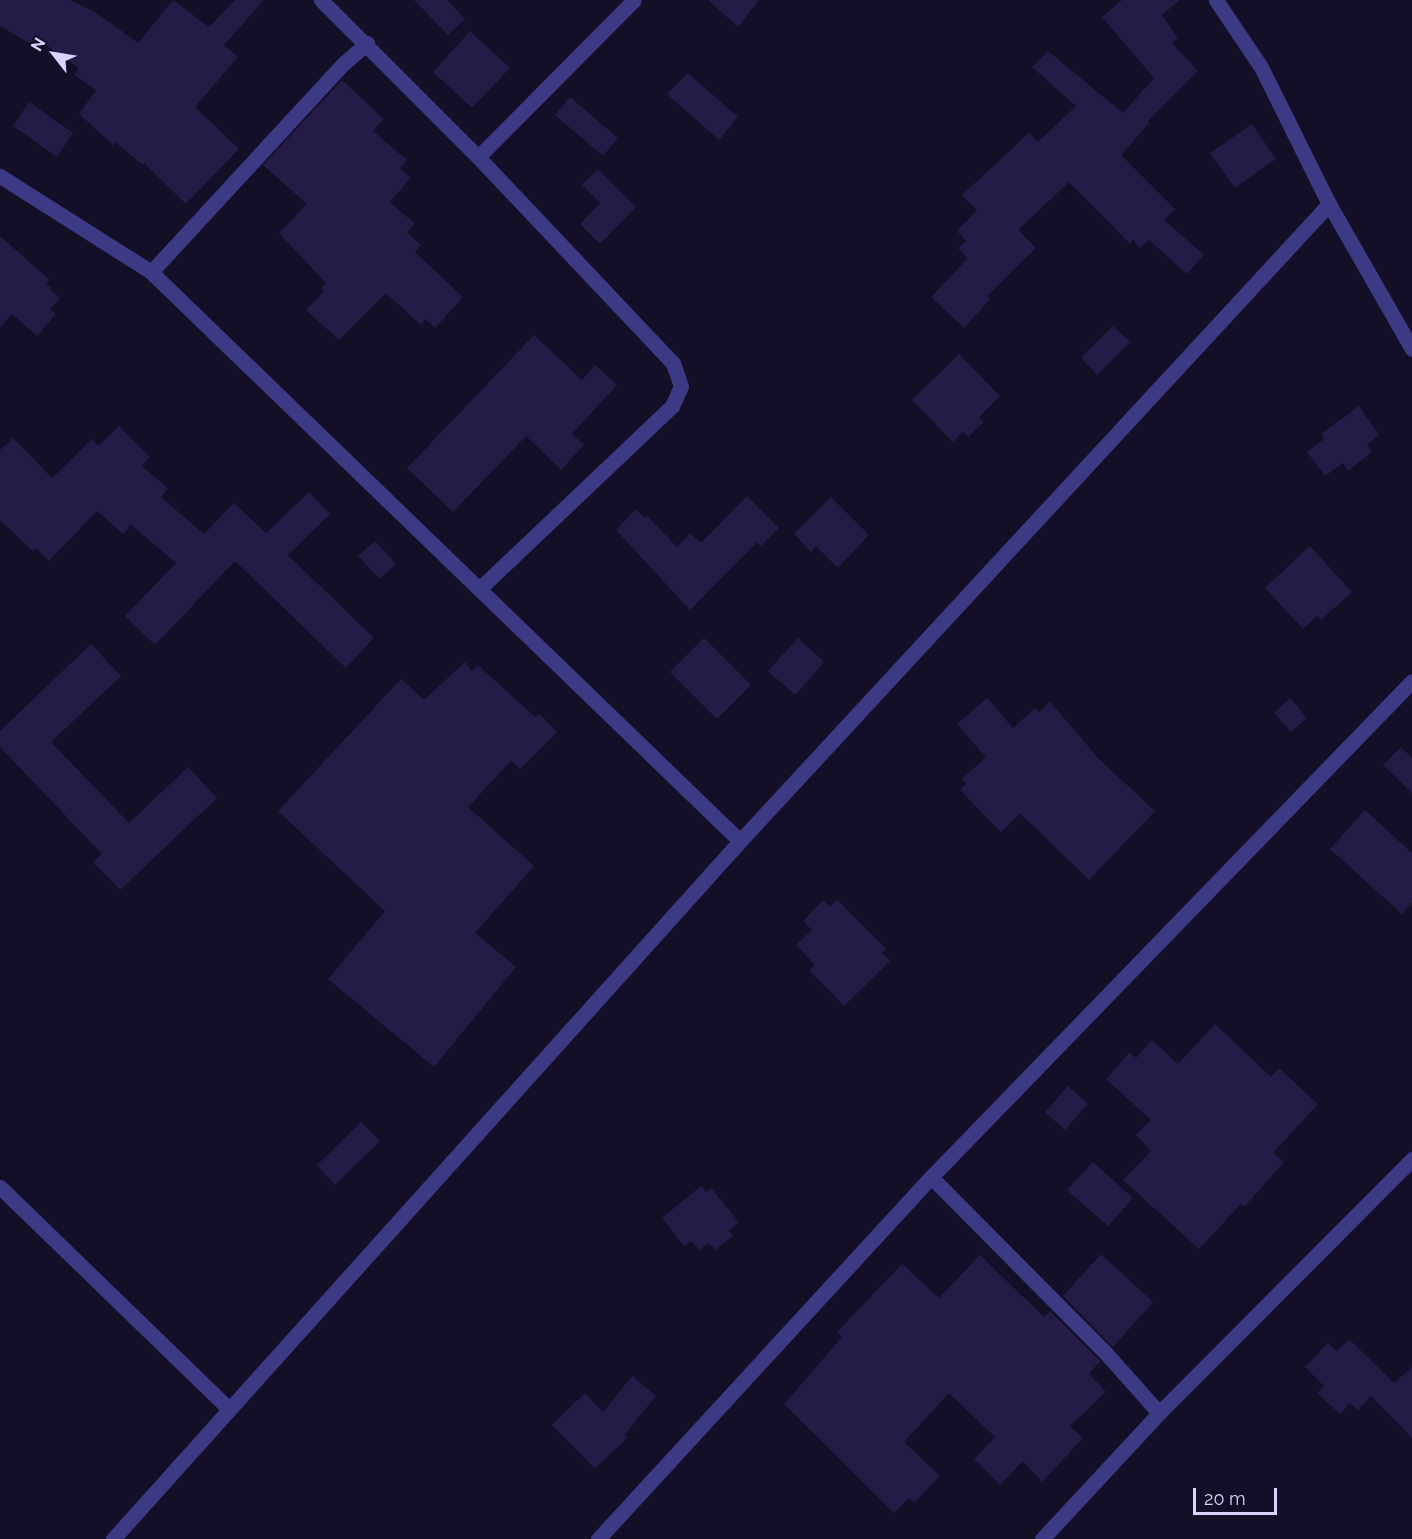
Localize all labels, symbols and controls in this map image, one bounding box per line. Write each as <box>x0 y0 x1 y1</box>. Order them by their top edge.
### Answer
north arrow <box>24 24 84 84</box>
text: N <box>27 34 49 55</box>
scale bar <box>1196 1476 1280 1514</box>
text: 20 m <box>1204 1488 1246 1509</box>

